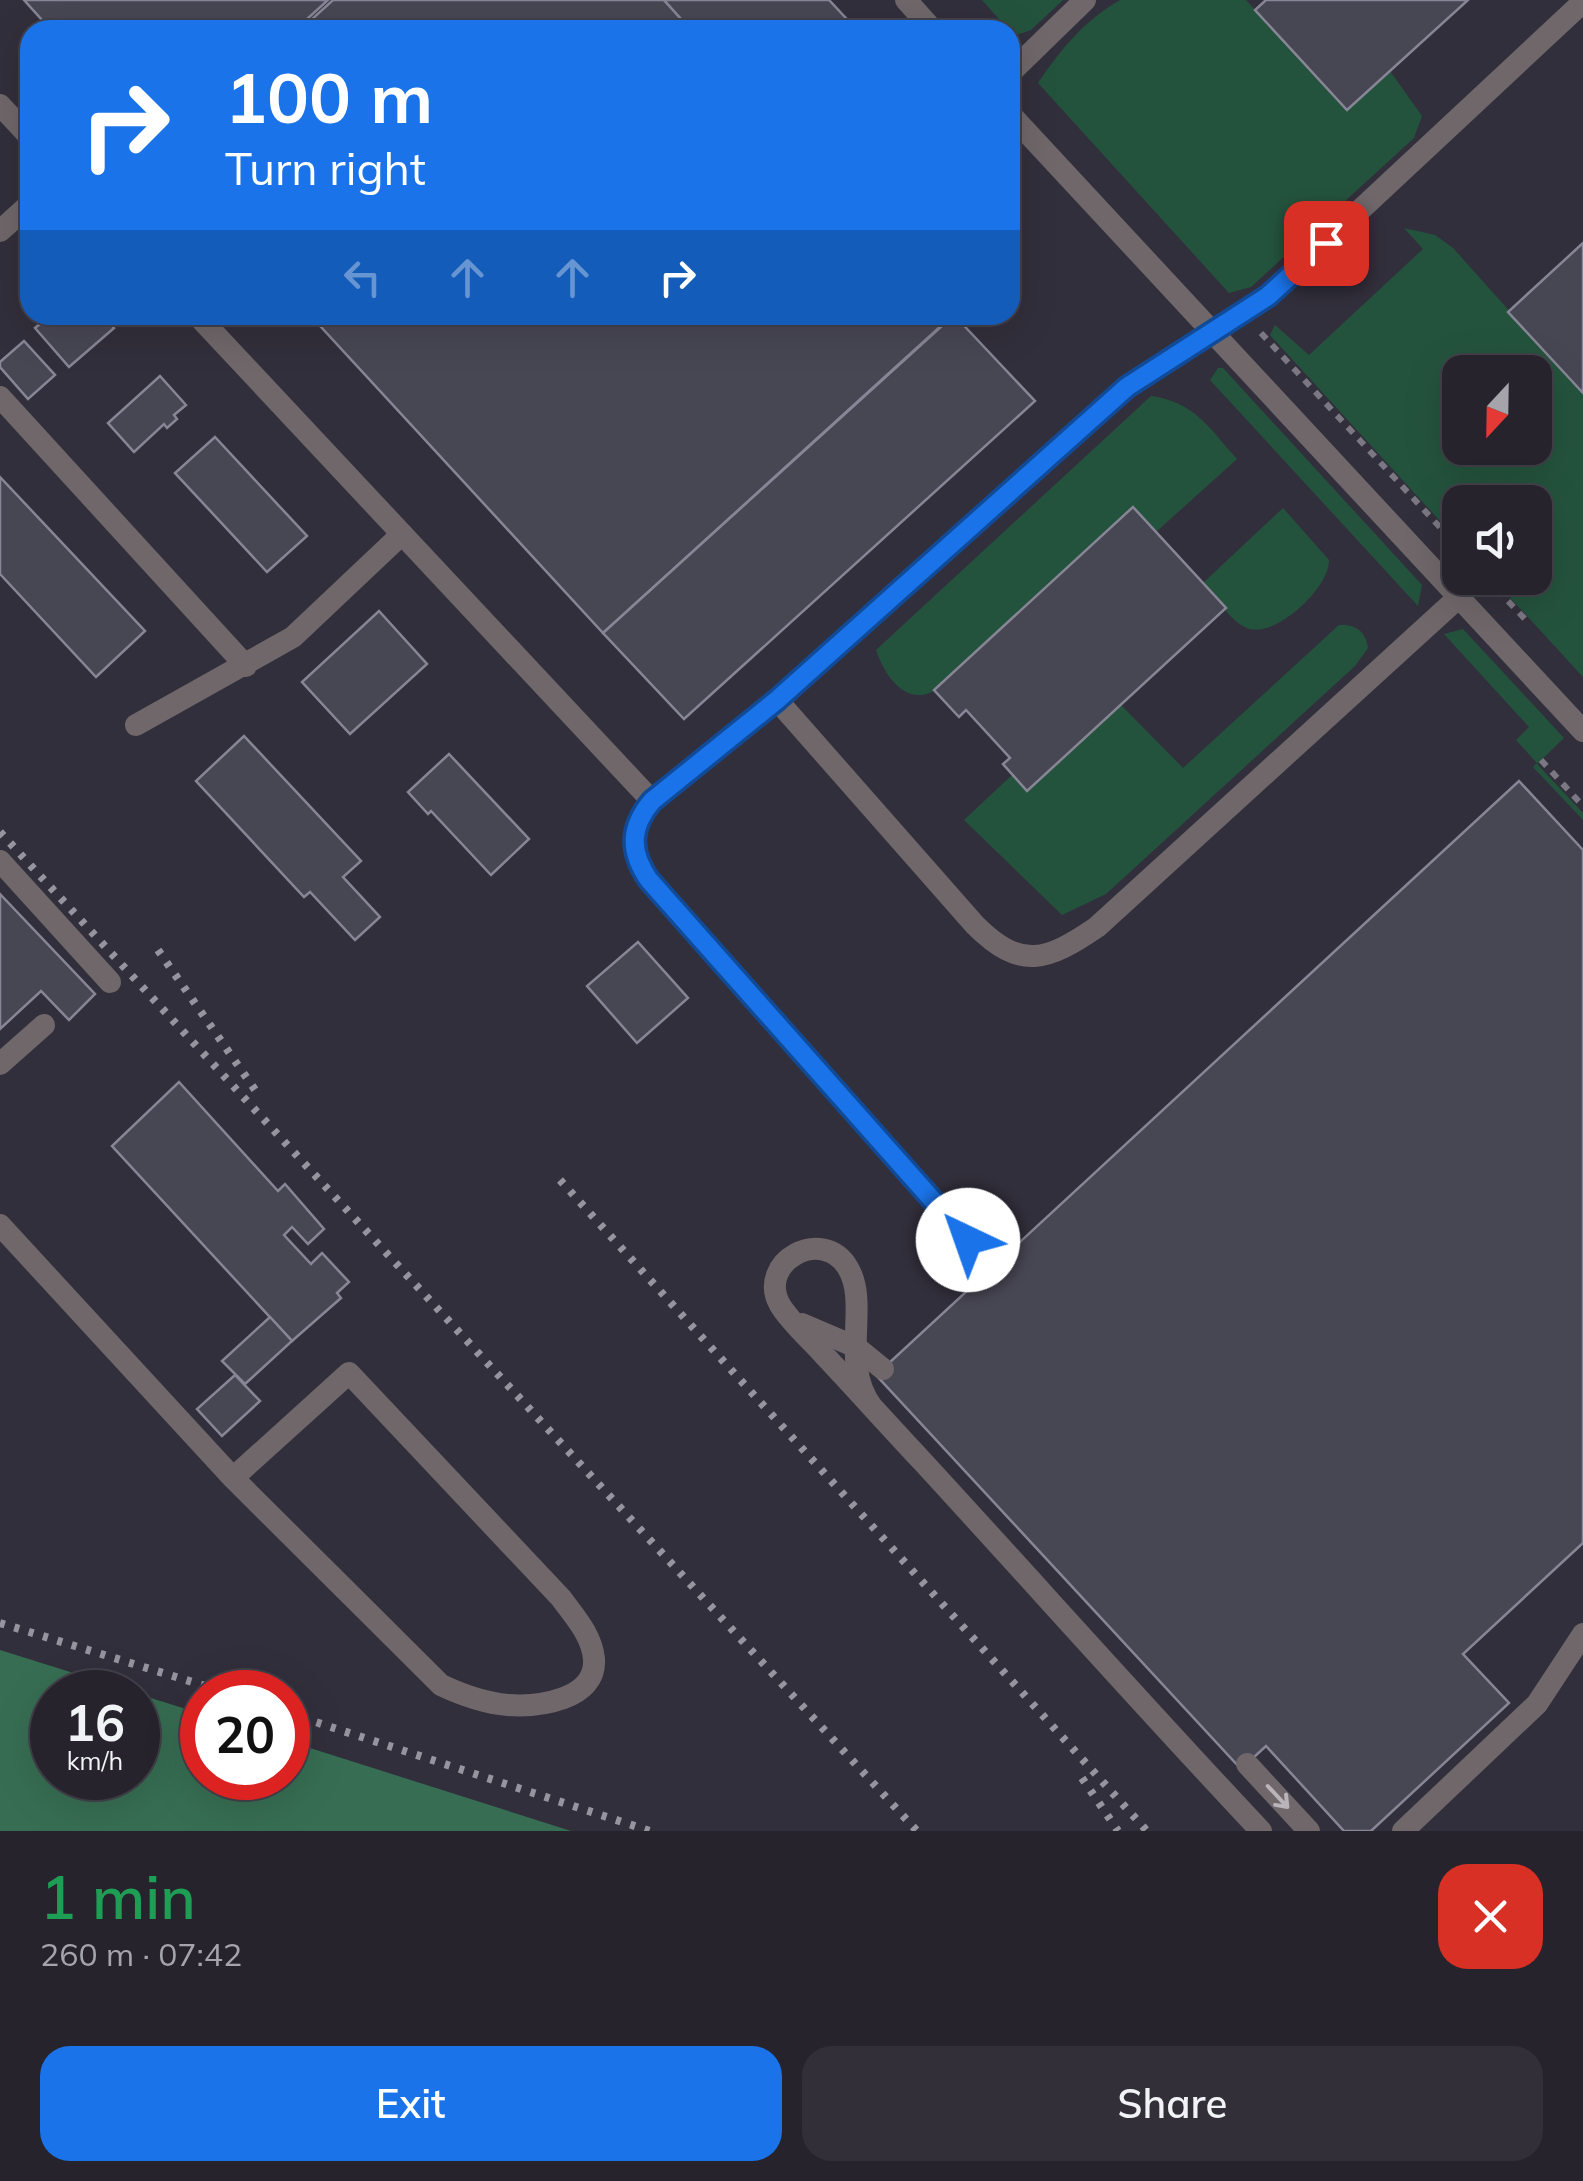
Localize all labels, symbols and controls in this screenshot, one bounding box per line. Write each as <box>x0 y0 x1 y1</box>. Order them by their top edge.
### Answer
text: 100 m <box>225 53 433 141</box>
icon: right <box>60 60 190 190</box>
text: Turn right <box>225 140 426 196</box>
pin <box>1284 201 1369 286</box>
icon: arrive <box>1299 216 1354 271</box>
icon: left <box>335 250 390 305</box>
icon: ahead <box>440 250 495 305</box>
icon: ahead <box>545 250 600 305</box>
icon: right <box>650 250 705 305</box>
north arrow <box>1442 355 1552 465</box>
map controls <box>1442 355 1552 595</box>
button: sound <box>1442 485 1552 595</box>
position arrow <box>916 1188 1020 1292</box>
speed limit sign: 20 <box>180 1670 310 1800</box>
text: 16 <box>65 1691 125 1754</box>
text: km/h <box>67 1745 123 1776</box>
one-way arrow <box>1266 1785 1290 1809</box>
text: 1 min <box>40 1859 196 1934</box>
button: close <box>1438 1864 1543 1969</box>
text: 260 m · 07:42 <box>40 1934 242 1974</box>
button: Exit <box>40 2046 782 2161</box>
button: Share <box>802 2046 1543 2161</box>

